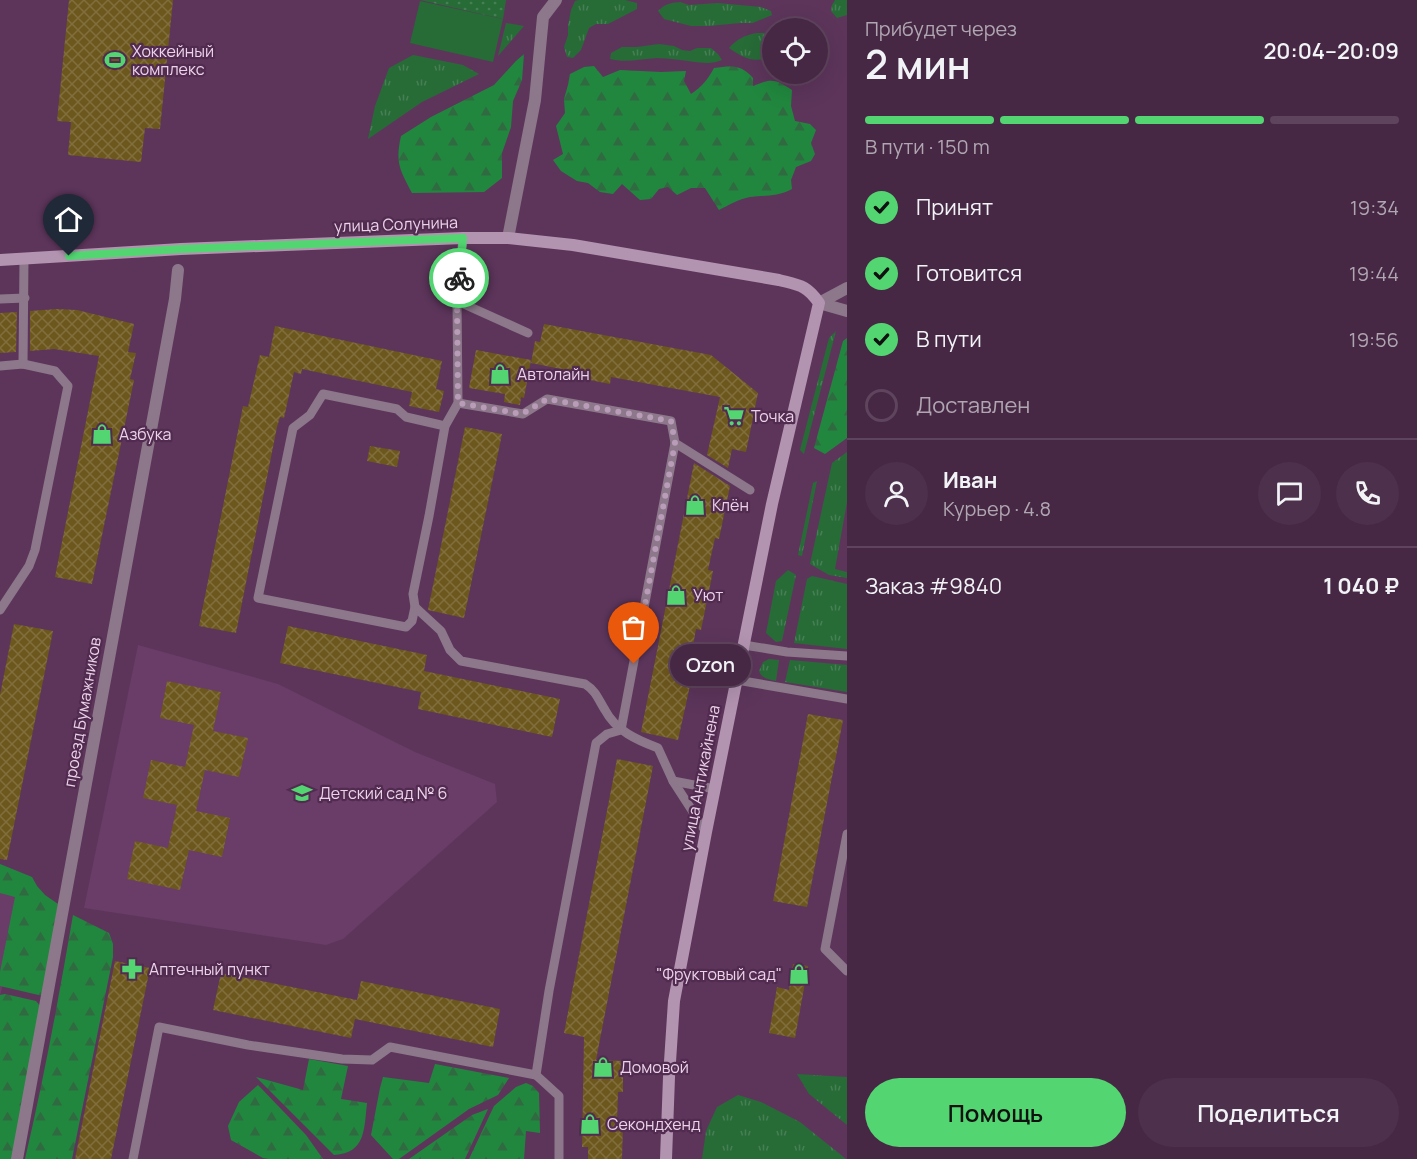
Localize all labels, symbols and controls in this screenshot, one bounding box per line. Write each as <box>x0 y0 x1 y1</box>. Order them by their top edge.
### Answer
text: Прибудет через <box>865 15 1017 42</box>
map controls <box>762 18 828 84</box>
button: locate <box>762 18 828 84</box>
text: 20:04–20:09 <box>1263 36 1399 66</box>
text: 2 мин <box>865 37 971 91</box>
place label: Хоккейный комплекс <box>132 40 214 80</box>
sports icon: Хоккейный комплекс <box>103 48 127 72</box>
text: В пути · 150 m <box>865 133 990 160</box>
icon: check <box>865 191 898 224</box>
text: Принят <box>916 192 993 222</box>
pin <box>43 194 94 256</box>
text: 19:34 <box>1350 194 1399 221</box>
icon: home <box>52 203 85 236</box>
street label: улица Солунина <box>334 211 458 237</box>
courier <box>429 248 489 308</box>
icon: check <box>865 257 898 290</box>
text: Готовится <box>916 258 1022 288</box>
text: 19:44 <box>1349 260 1399 287</box>
icon: bike <box>443 262 476 295</box>
icon: check <box>865 323 898 356</box>
text: В пути <box>916 324 982 354</box>
text: 19:56 <box>1349 326 1399 353</box>
shop icon: Автолайн <box>488 362 512 386</box>
place label: Автолайн <box>517 363 590 385</box>
text: Доставлен <box>916 390 1030 420</box>
supermarket icon: Точка <box>722 404 746 428</box>
place label: Точка <box>751 405 794 427</box>
shop icon: Азбука <box>90 422 114 446</box>
place label: Азбука <box>119 423 172 445</box>
button: person <box>865 462 928 525</box>
button: chat <box>1258 462 1321 525</box>
button: phone <box>1336 462 1399 525</box>
text: Иван <box>943 465 997 495</box>
shop icon: Клён <box>683 493 707 517</box>
place label: Клён <box>712 494 749 516</box>
text: Курьер · 4.8 <box>943 495 1051 522</box>
text: Заказ #9840 <box>865 571 1002 601</box>
text: 1 040 ₽ <box>1323 571 1399 601</box>
shop icon: Уют <box>664 583 688 607</box>
place label: Уют <box>693 584 723 606</box>
pin <box>608 602 659 664</box>
icon: bag <box>617 611 650 644</box>
street label: проезд Бумажников <box>58 635 106 789</box>
callout: Ozon <box>670 643 751 685</box>
text: Ozon <box>686 651 735 678</box>
street label: улица Антикайнена <box>675 703 725 853</box>
school or university icon: Детский сад № 6 <box>290 781 314 805</box>
place label: Детский сад № 6 <box>319 782 448 804</box>
pharmacy icon: Аптечный пункт <box>120 957 144 981</box>
place label: Аптечный пункт <box>149 958 270 980</box>
shop icon: "Фруктовый сад" <box>787 962 811 986</box>
place label: "Фруктовый сад" <box>656 963 782 985</box>
shop icon: Домовой <box>591 1055 615 1079</box>
place label: Домовой <box>620 1056 689 1078</box>
button: Помощь <box>865 1078 1126 1147</box>
button: Поделиться <box>1138 1078 1399 1147</box>
shop icon: Секондхенд <box>578 1112 602 1136</box>
place label: Секондхенд <box>607 1113 701 1135</box>

